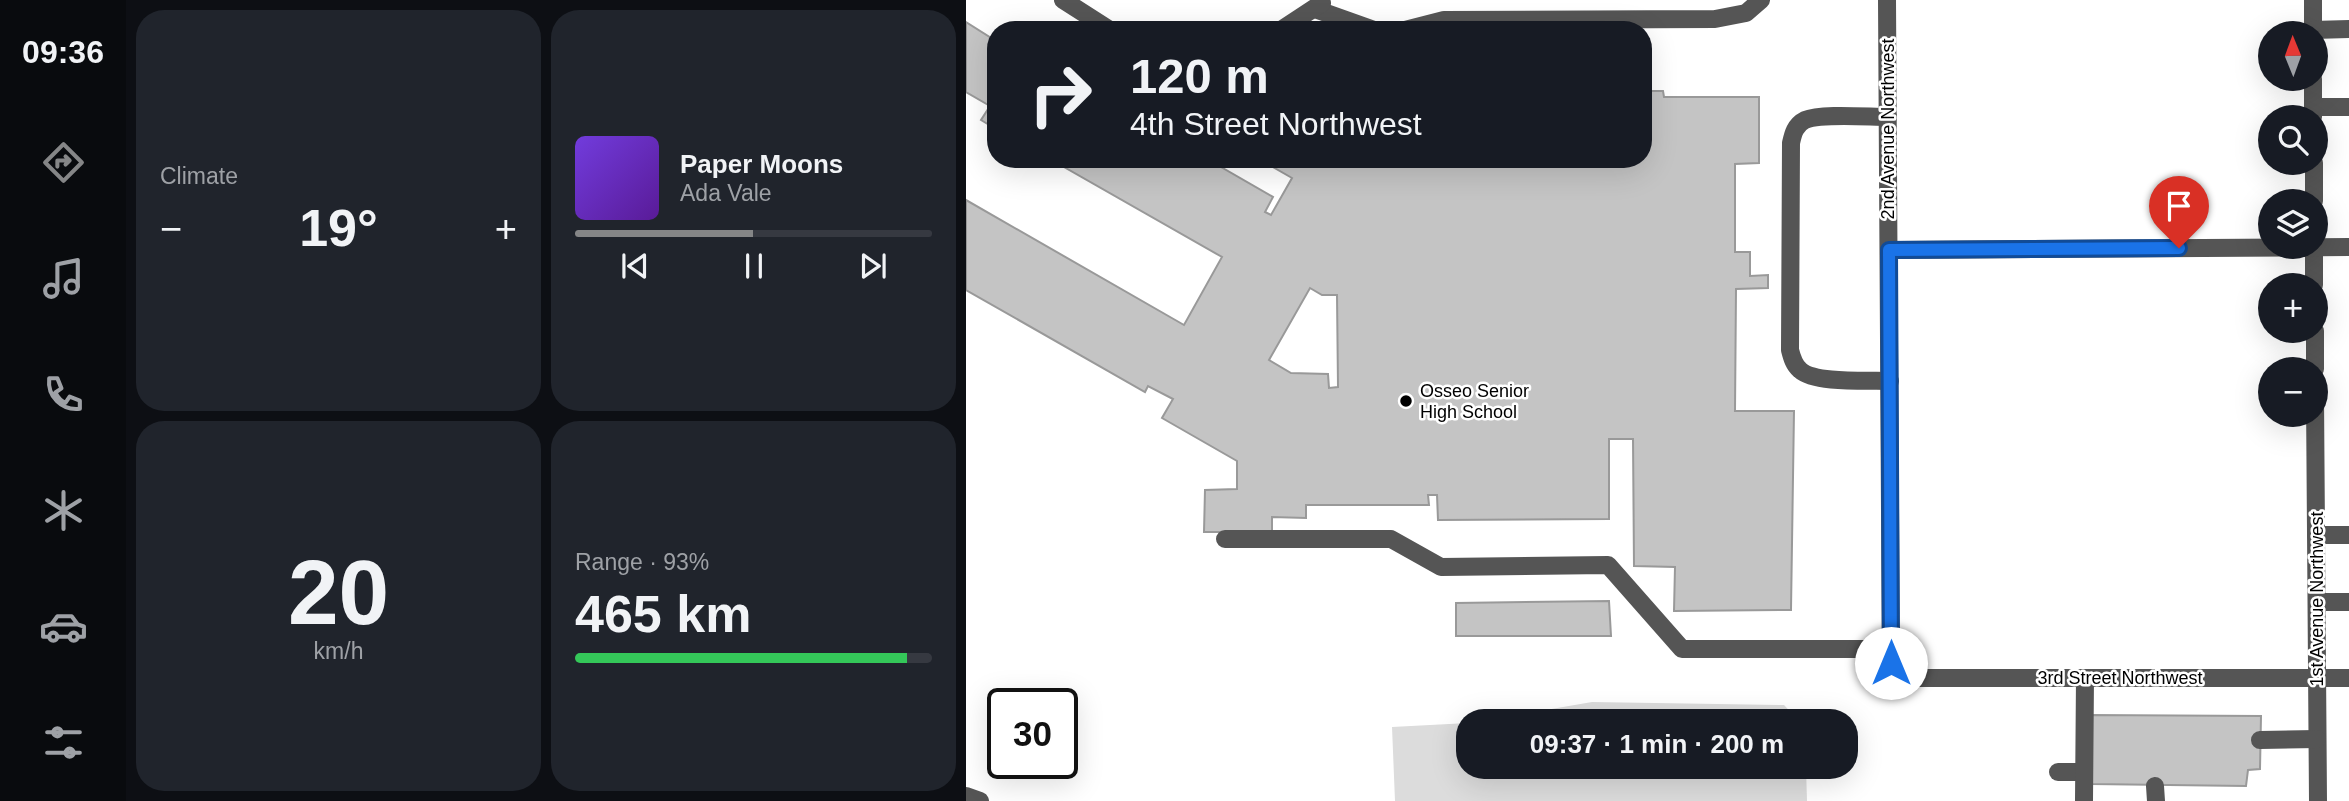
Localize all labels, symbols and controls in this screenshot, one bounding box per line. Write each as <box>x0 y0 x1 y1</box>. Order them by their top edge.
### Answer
north arrow <box>2258 21 2328 91</box>
map controls <box>2258 21 2328 427</box>
text: 09:36 <box>22 34 104 70</box>
street label: 2nd Avenue Northwest <box>1878 39 1898 219</box>
icon: right <box>1015 49 1106 140</box>
text: 120 m <box>1130 49 1269 103</box>
button: search <box>2258 105 2328 175</box>
text: 4th Street Northwest <box>1130 106 1422 142</box>
icon: directions <box>39 138 88 187</box>
text: Paper Moons <box>680 149 843 179</box>
text: Climate <box>160 163 238 189</box>
pin <box>2149 176 2209 248</box>
text: Ada Vale <box>680 180 772 206</box>
icon: arrive <box>2160 187 2198 225</box>
button: layers <box>2258 189 2328 259</box>
text: 19° <box>299 199 378 257</box>
text: − <box>160 208 182 250</box>
text: + <box>495 208 517 250</box>
icon: previous <box>616 247 654 285</box>
icon: pause <box>735 247 773 285</box>
icon: next <box>854 247 892 285</box>
icon: music <box>39 254 88 303</box>
button: + <box>2258 273 2328 343</box>
button: − <box>2258 357 2328 427</box>
icon: phone <box>39 370 88 419</box>
place label: Osseo Senior High School <box>1420 381 1529 422</box>
marker: Osseo Senior High School <box>1398 393 1414 409</box>
icon: climate <box>39 486 88 535</box>
street label: 1st Avenue Northwest <box>2307 512 2327 686</box>
text: 20 <box>288 542 389 643</box>
text: Range · 93% <box>575 549 709 575</box>
text: 465 km <box>575 585 751 643</box>
icon: car <box>39 602 88 651</box>
position arrow <box>1854 626 1928 700</box>
text: km/h <box>314 638 363 664</box>
street label: 3rd Street Northwest <box>2037 668 2203 688</box>
speed limit sign: 30 <box>987 688 1078 779</box>
icon: filters <box>39 718 88 767</box>
text: 09:37 · 1 min · 200 m <box>1530 729 1784 759</box>

